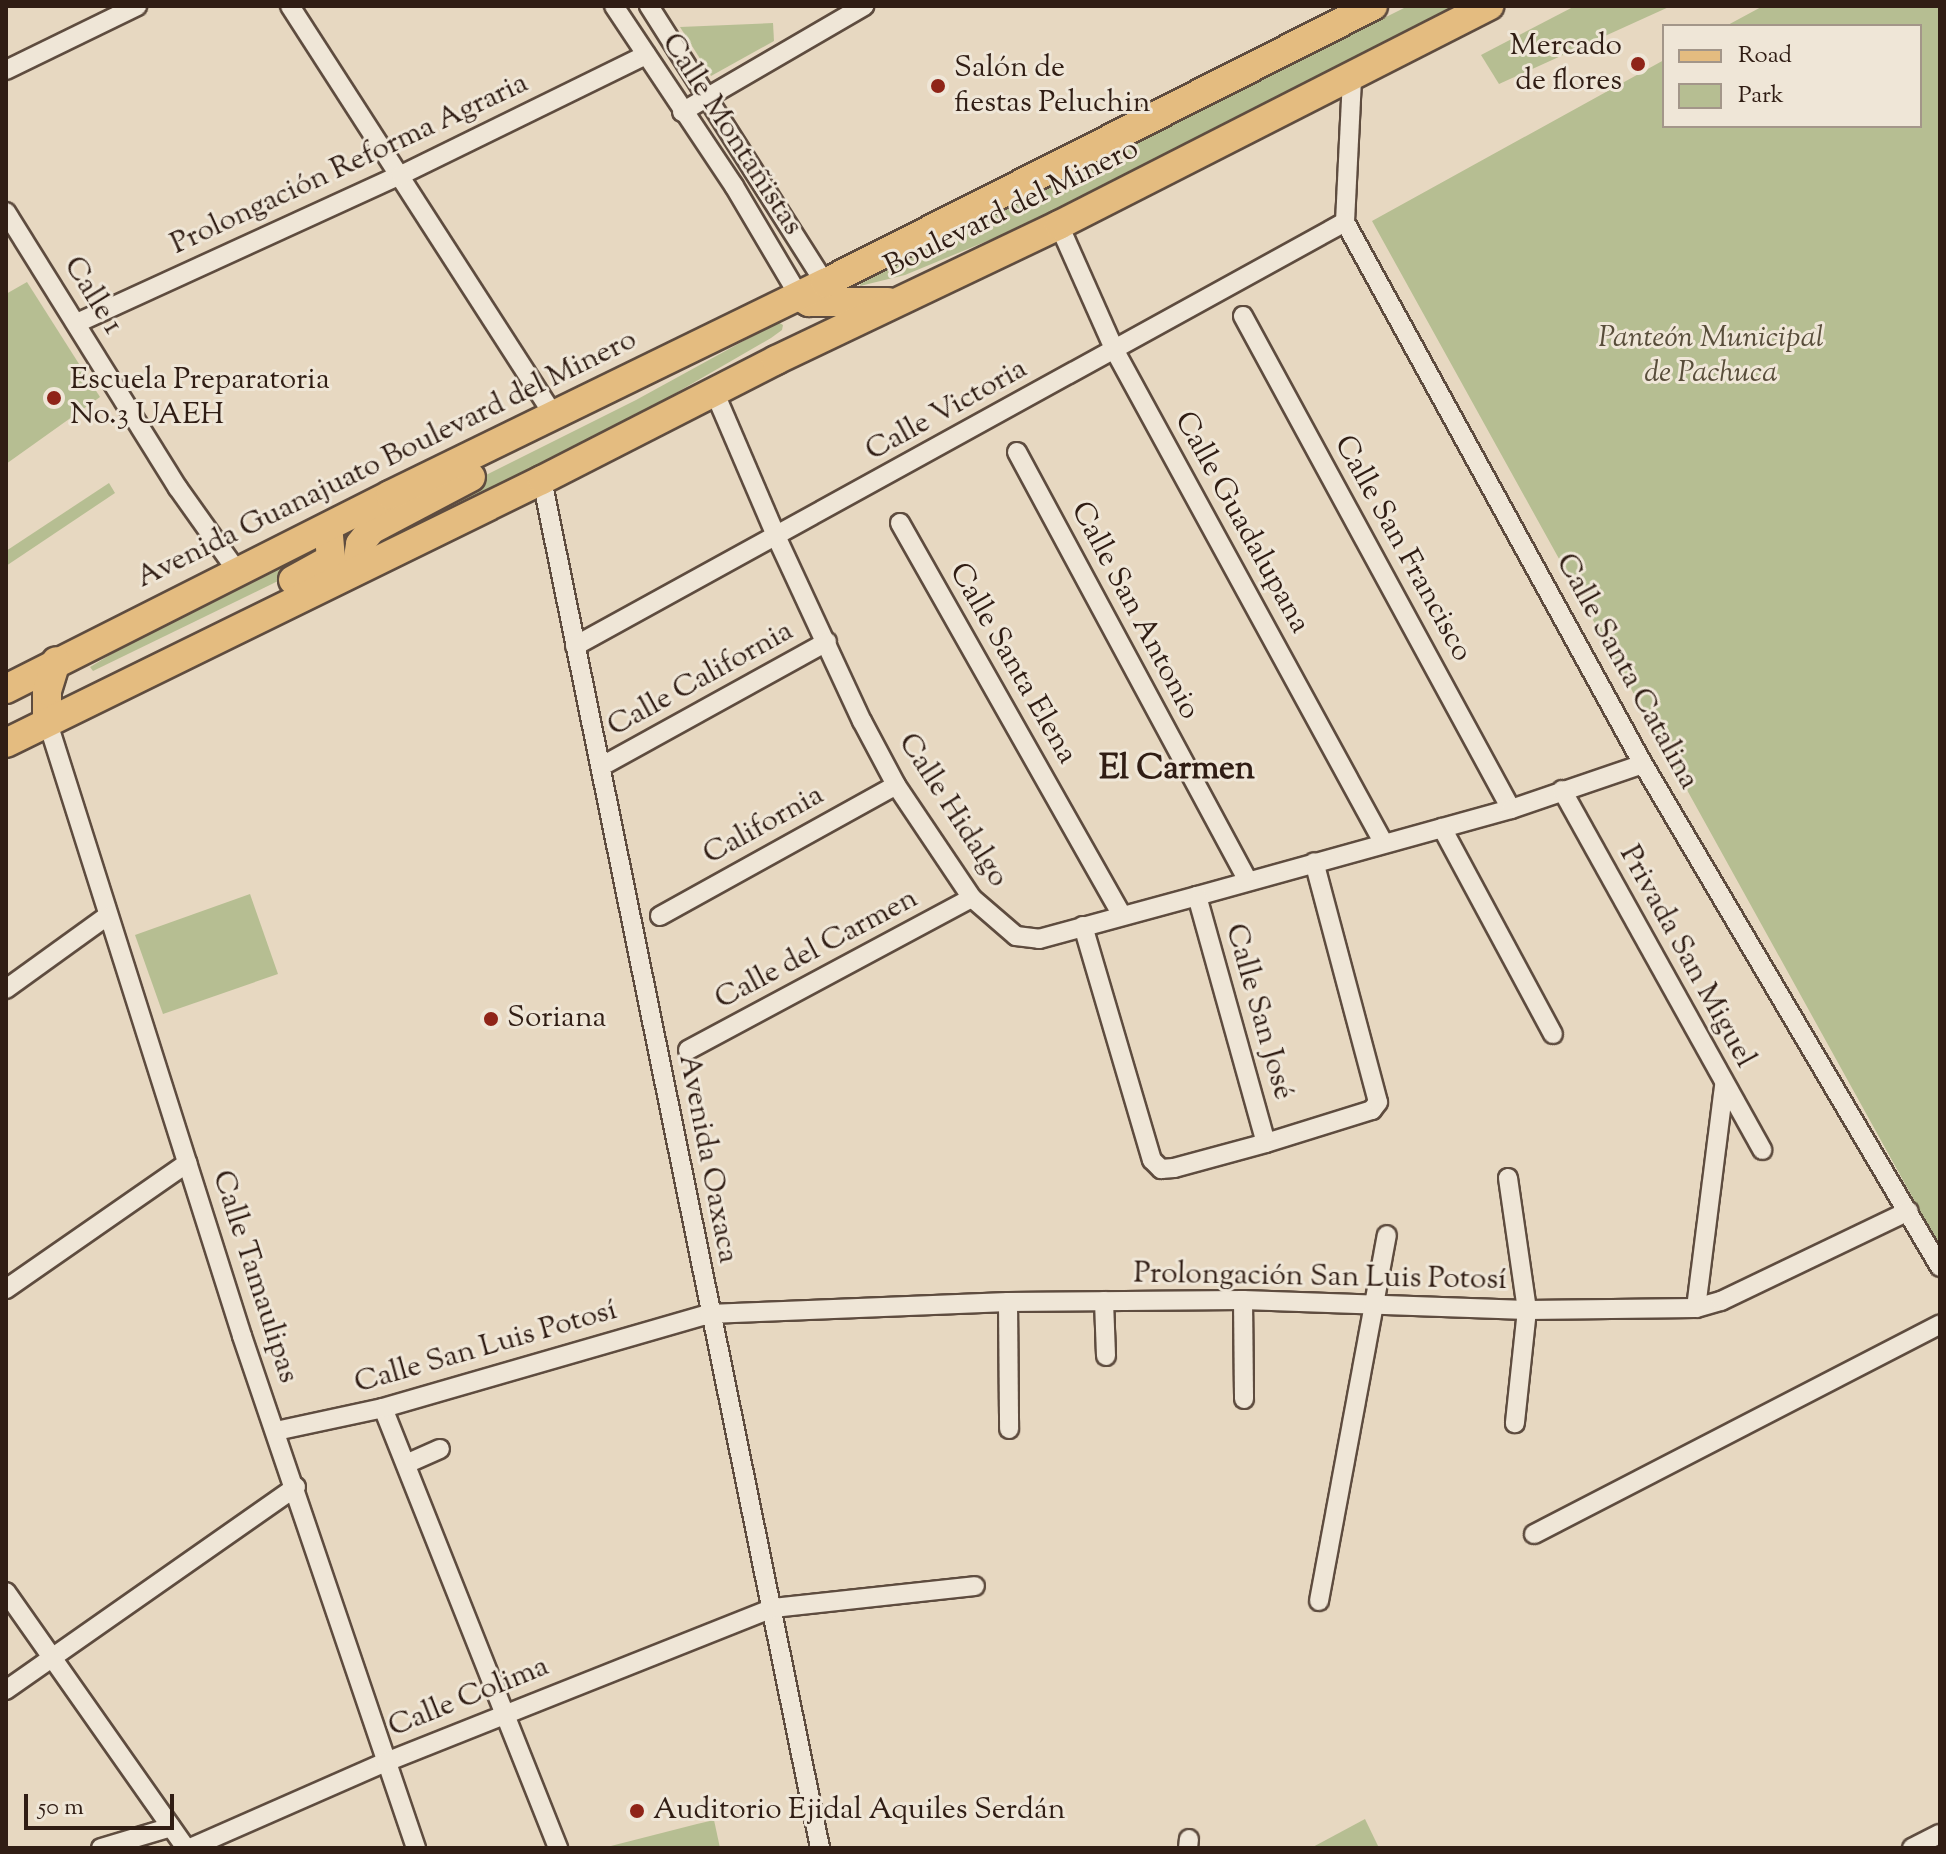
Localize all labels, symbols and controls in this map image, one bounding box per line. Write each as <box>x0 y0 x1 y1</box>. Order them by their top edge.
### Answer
legend <box>1662 24 1922 128</box>
street label: Calle Montañistas <box>652 27 810 243</box>
place label: Mercado de flores <box>1510 29 1622 100</box>
text: Road <box>1738 39 1792 73</box>
place label: Salón de fiestas Peluchin <box>954 51 1150 122</box>
marker: Mercado de flores <box>1629 55 1647 73</box>
street label: Prolongación Reforma Agraria <box>166 66 534 264</box>
marker: Salón de fiestas Peluchin <box>929 77 947 95</box>
text: Park <box>1738 79 1784 113</box>
street label: Boulevard del Minero <box>879 132 1145 286</box>
street label: Calle 1 <box>54 251 130 341</box>
park label: Panteón Municipal de Pachuca <box>1598 321 1824 392</box>
street label: Avenida Guanajuato Boulevard del Minero <box>131 323 643 597</box>
street label: Calle Victoria <box>860 352 1034 470</box>
place label: Escuela Preparatoria No.3 UAEH <box>70 363 330 434</box>
marker: Escuela Preparatoria No.3 UAEH <box>45 389 63 407</box>
street label: Calle Guadalupana <box>1165 406 1317 640</box>
street label: Calle San Francisco <box>1325 430 1479 668</box>
street label: Calle San Antonio <box>1061 496 1207 726</box>
street label: Calle Santa Catalina <box>1546 548 1706 796</box>
street label: Calle Santa Elena <box>940 557 1084 771</box>
street label: Calle California <box>602 614 800 746</box>
street label: Calle Hidalgo <box>889 727 1015 895</box>
district label: El Carmen <box>1099 750 1255 790</box>
street label: California <box>698 778 830 874</box>
street label: Privada San Miguel <box>1610 840 1762 1074</box>
street label: Calle del Carmen <box>710 881 924 1019</box>
street label: Calle San José <box>1216 920 1300 1104</box>
place label: Soriana <box>507 1001 606 1037</box>
marker: Soriana <box>482 1010 500 1028</box>
street label: Avenida Oaxaca <box>669 1052 745 1266</box>
street label: Calle Tamaulipas <box>203 1166 305 1388</box>
street label: Prolongación San Luis Potosí <box>1133 1257 1507 1299</box>
street label: Calle San Luis Potosí <box>351 1293 621 1403</box>
street label: Calle Colima <box>384 1650 554 1746</box>
scale bar <box>28 1778 178 1828</box>
text: 50 m <box>38 1791 84 1825</box>
place label: Auditorio Ejidal Aquiles Serdán <box>653 1793 1065 1829</box>
marker: Auditorio Ejidal Aquiles Serdán <box>628 1802 646 1820</box>

